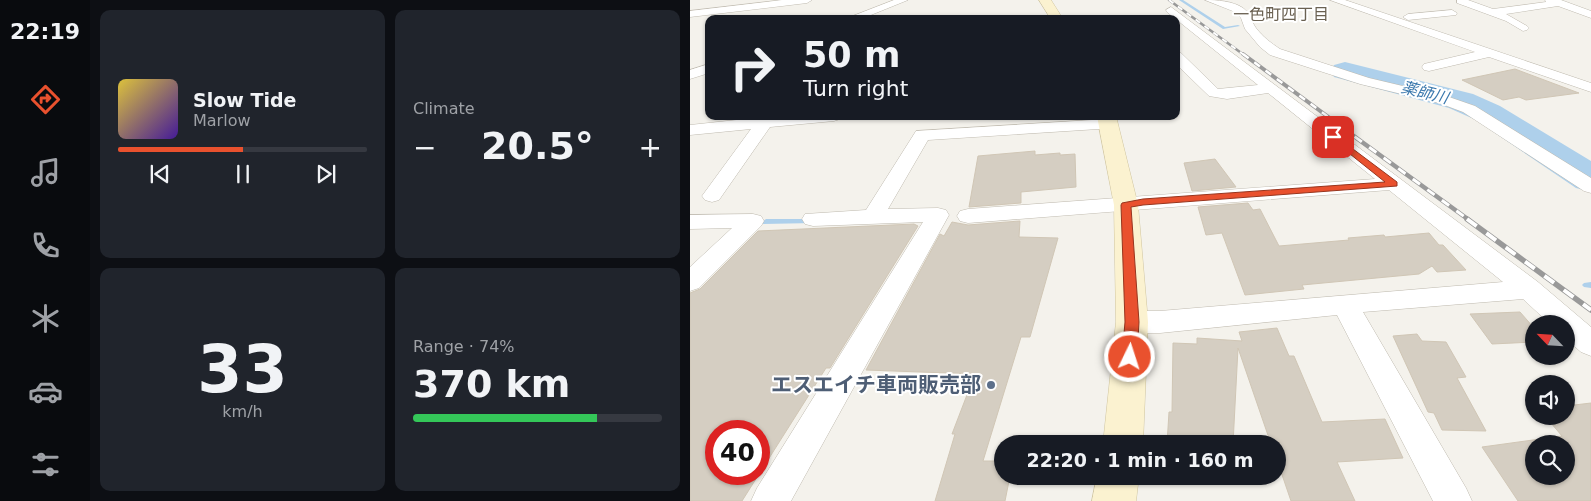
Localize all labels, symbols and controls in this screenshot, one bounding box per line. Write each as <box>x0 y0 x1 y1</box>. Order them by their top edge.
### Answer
district label: 一色町四丁目 <box>1233 5 1329 24</box>
text: 22:19 <box>10 19 80 44</box>
icon: right <box>720 35 785 100</box>
text: 50 m <box>803 35 900 75</box>
text: Turn right <box>803 76 908 101</box>
water label: 薬師川 <box>1399 77 1452 108</box>
icon: directions <box>28 82 63 117</box>
text: Slow Tide <box>193 89 296 111</box>
text: Climate <box>413 99 475 118</box>
text: Marlow <box>193 111 251 130</box>
pin <box>1312 116 1354 158</box>
icon: arrive <box>1319 123 1347 151</box>
text: 20.5° <box>481 124 594 168</box>
text: − <box>413 131 436 164</box>
text: + <box>639 131 662 164</box>
icon: music <box>28 155 63 190</box>
icon: previous <box>146 160 174 188</box>
icon: pause <box>229 160 257 188</box>
icon: next <box>312 160 340 188</box>
icon: phone <box>28 228 63 263</box>
icon: climate <box>28 301 63 336</box>
north arrow <box>1525 315 1575 365</box>
map controls <box>1525 315 1575 485</box>
position arrow <box>1103 330 1155 382</box>
text: 33 <box>197 332 288 407</box>
text: Range · 74% <box>413 337 515 356</box>
text: 370 km <box>413 362 570 406</box>
place label: エスエイチ車両販売部 <box>771 373 981 397</box>
icon: car <box>28 374 63 409</box>
button: sound <box>1525 375 1575 425</box>
marker: エスエイチ車両販売部 <box>985 379 997 391</box>
text: km/h <box>222 402 263 421</box>
speed limit sign: 40 <box>705 420 770 485</box>
button: search <box>1525 435 1575 485</box>
icon: filters <box>28 447 63 482</box>
text: 22:20 · 1 min · 160 m <box>1026 449 1254 471</box>

